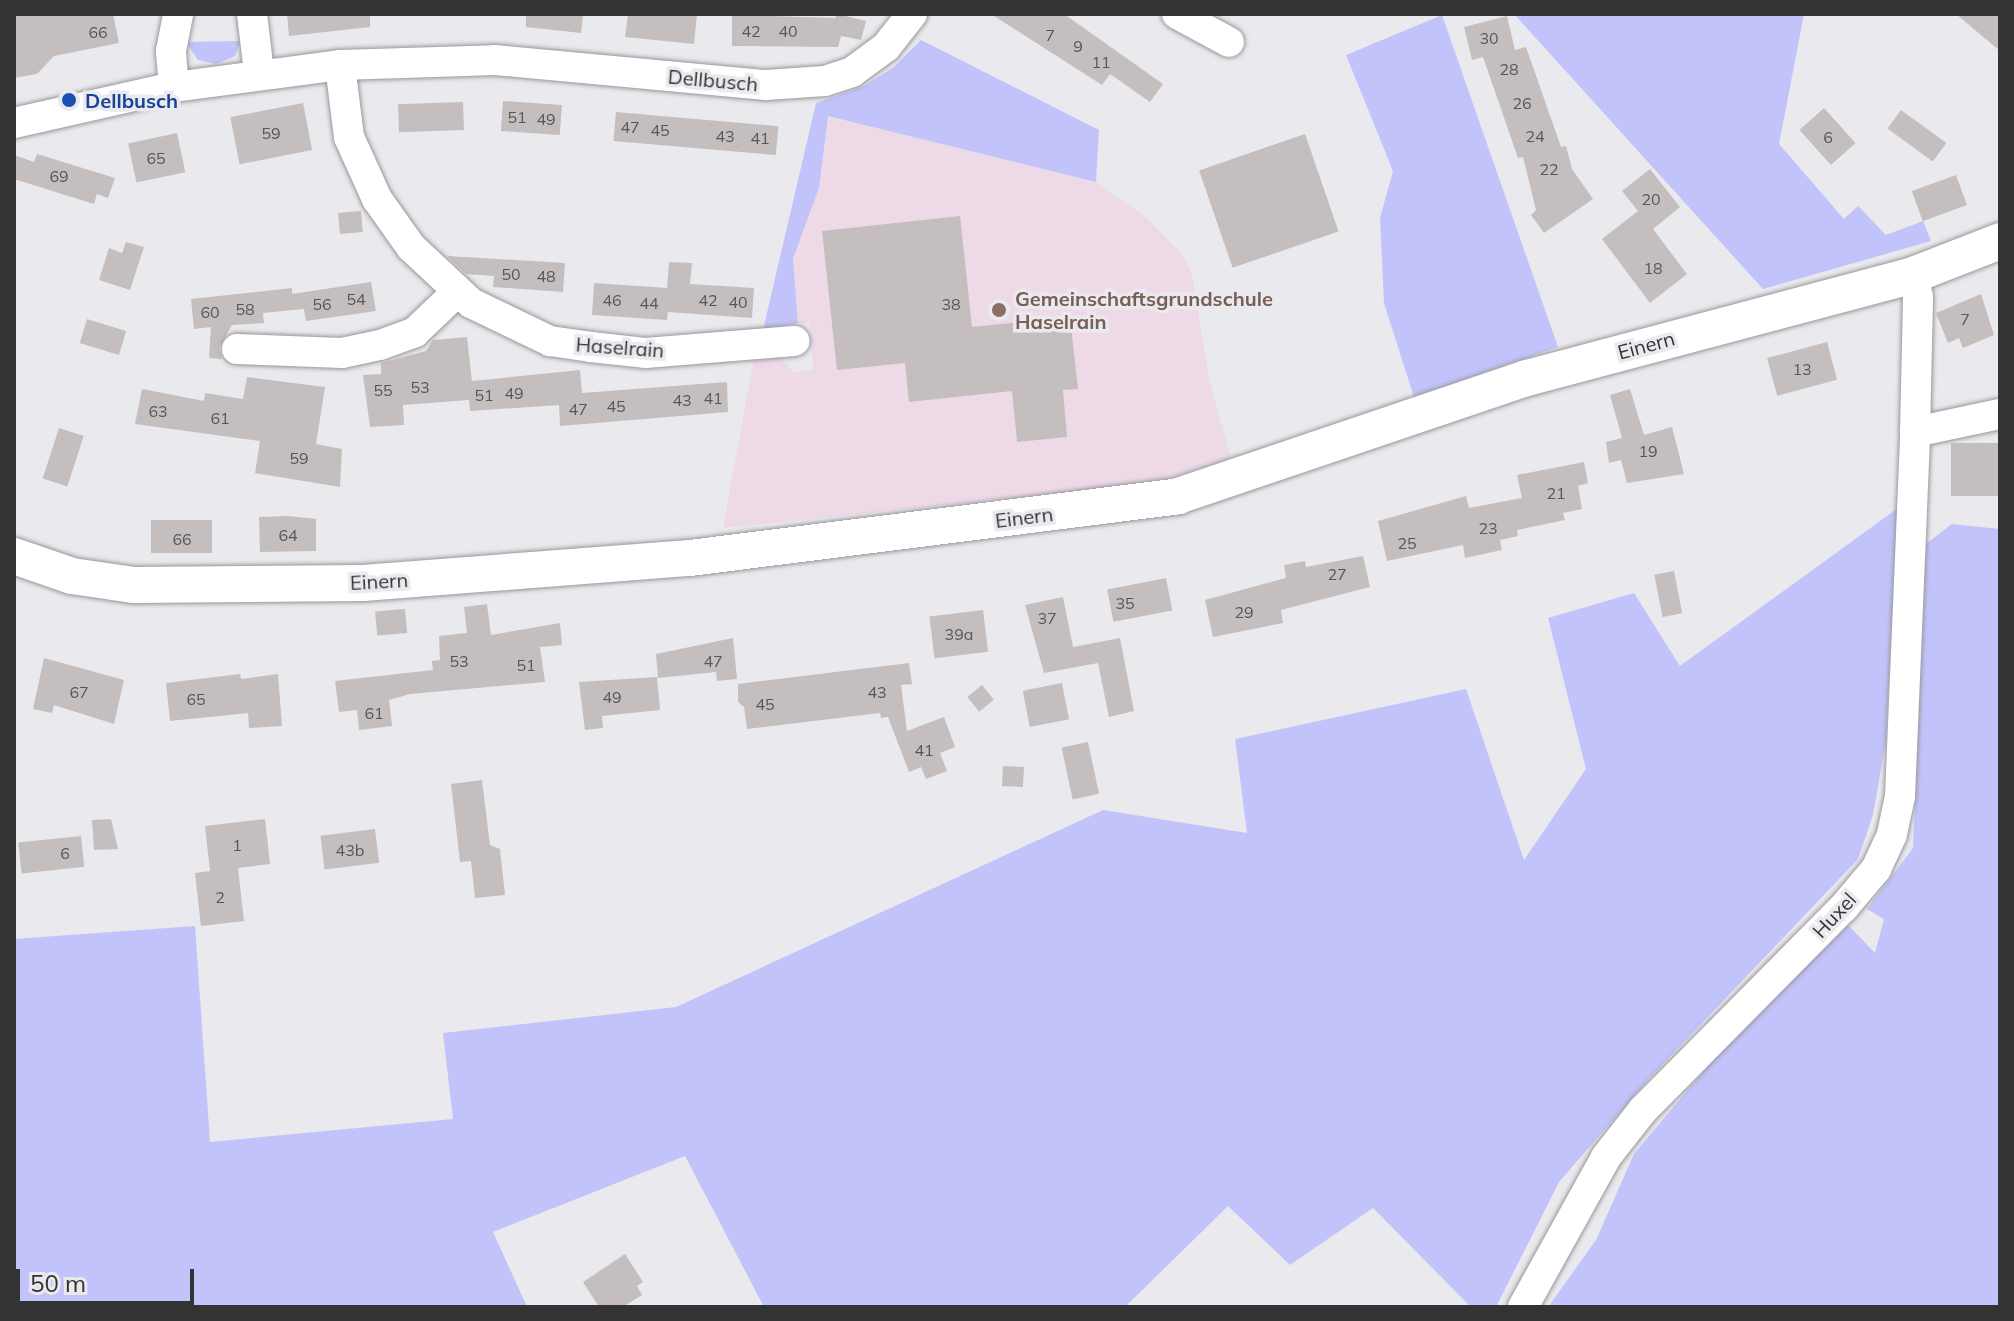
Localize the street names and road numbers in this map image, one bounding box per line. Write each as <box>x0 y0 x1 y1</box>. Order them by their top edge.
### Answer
street label: Dellbusch <box>667 64 759 96</box>
street label: Einern <box>1615 326 1677 364</box>
street label: Haselrain <box>575 332 665 362</box>
street label: Einern <box>994 502 1054 532</box>
street label: Einern <box>349 567 409 595</box>
street label: Huxel <box>1807 887 1861 943</box>

